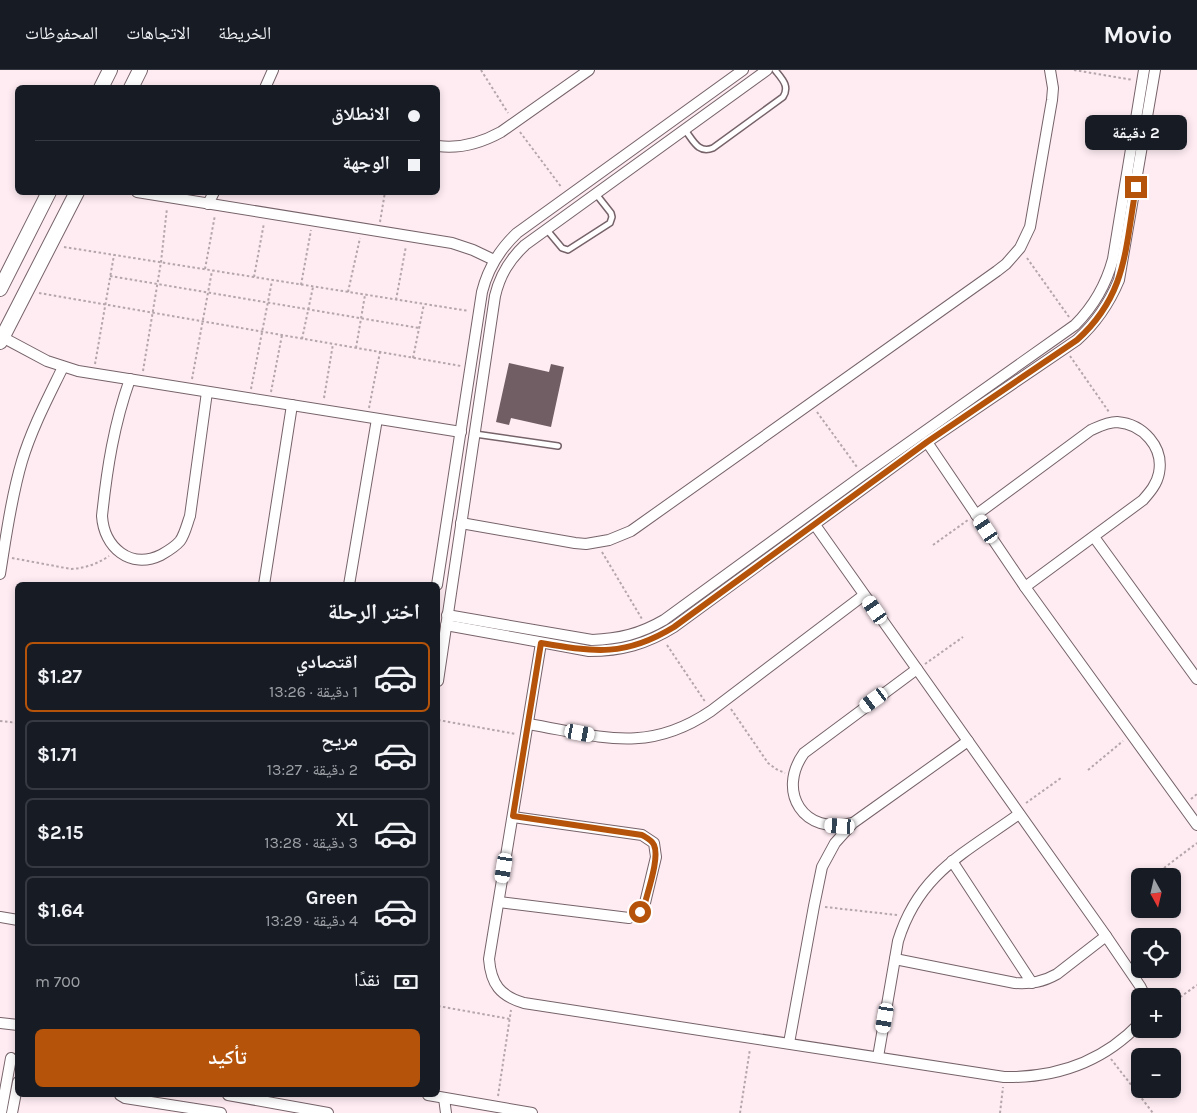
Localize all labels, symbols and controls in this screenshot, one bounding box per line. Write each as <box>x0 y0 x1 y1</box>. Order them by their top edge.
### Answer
text: Movio <box>1104 21 1172 49</box>
text: المحفوظات <box>25 22 98 44</box>
text: الاتجاهات <box>126 22 190 44</box>
text: الخريطة <box>218 22 271 44</box>
text: الانطلاق <box>331 103 390 125</box>
callout: 2 دقيقة <box>1085 114 1187 150</box>
text: 2 دقيقة <box>1112 123 1160 142</box>
text: الوجهة <box>342 152 390 174</box>
route end <box>1125 176 1147 198</box>
car <box>971 512 1000 546</box>
car <box>860 593 889 627</box>
text: اختر الرحلة <box>328 599 420 625</box>
text: اقتصادي <box>296 651 358 673</box>
icon: car <box>373 655 418 700</box>
text: $1.27 <box>37 666 82 688</box>
text: 1 دقيقة · 13:26 <box>269 682 358 701</box>
car <box>857 685 890 715</box>
car <box>563 723 596 743</box>
text: مريح <box>321 729 358 751</box>
icon: car <box>373 733 418 778</box>
text: $1.71 <box>37 744 77 766</box>
text: 2 دقيقة · 13:27 <box>267 760 358 779</box>
text: XL <box>336 809 358 831</box>
icon: car <box>373 811 418 856</box>
car <box>824 818 855 834</box>
text: $2.15 <box>37 822 84 844</box>
text: 3 دقيقة · 13:28 <box>264 833 358 852</box>
car <box>494 852 513 884</box>
north arrow <box>1131 868 1181 918</box>
map controls <box>1131 868 1181 1098</box>
text: Green <box>306 887 358 909</box>
icon: car <box>373 889 418 934</box>
text: $1.64 <box>37 900 84 922</box>
route start <box>629 901 651 923</box>
text: 4 دقيقة · 13:29 <box>265 911 358 930</box>
button: locate <box>1131 928 1181 978</box>
icon: cash <box>392 968 420 996</box>
text: نقدًا <box>354 969 380 991</box>
text: 700 m <box>35 972 80 991</box>
button: + <box>1131 988 1181 1038</box>
car <box>875 1002 894 1034</box>
button: تأكيد <box>35 1029 420 1087</box>
button: − <box>1131 1048 1181 1098</box>

